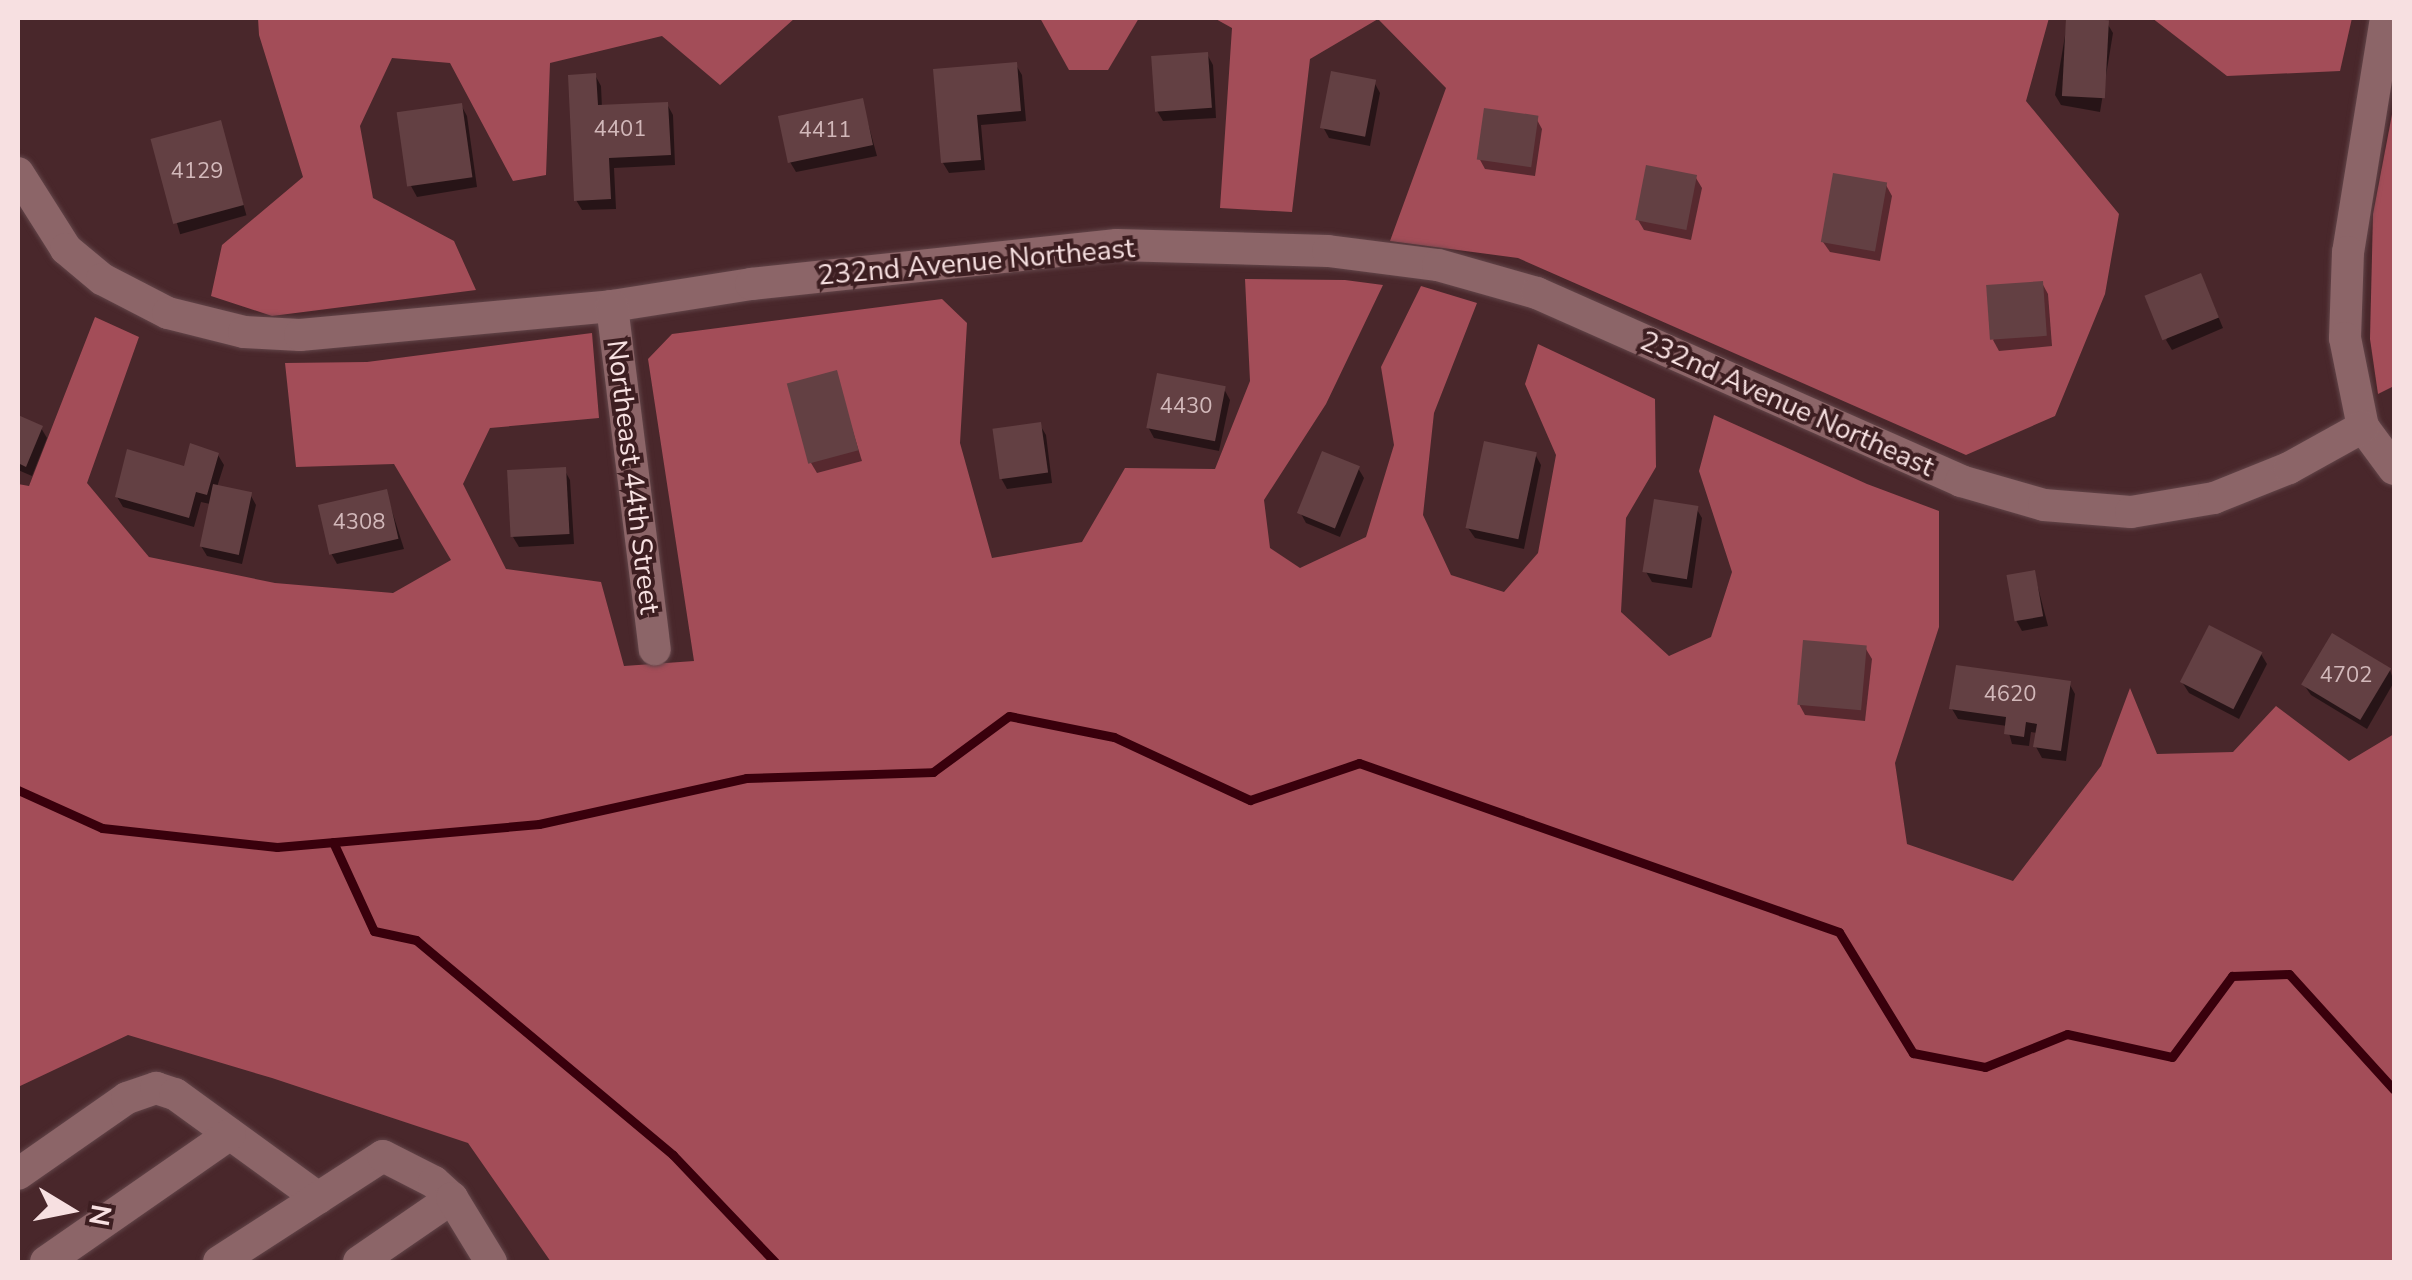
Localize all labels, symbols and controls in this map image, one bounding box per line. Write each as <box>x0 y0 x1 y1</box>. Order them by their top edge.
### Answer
house number: 4401 <box>594 117 646 143</box>
house number: 4411 <box>799 118 851 144</box>
house number: 4129 <box>171 159 223 185</box>
street label: 232nd Avenue Northeast <box>816 231 1136 293</box>
street label: 232nd Avenue Northeast <box>1635 324 1939 484</box>
street label: Northeast 44th Street <box>600 338 666 616</box>
house number: 4430 <box>1160 394 1212 420</box>
house number: 4308 <box>333 510 385 536</box>
house number: 4702 <box>2320 663 2372 689</box>
house number: 4620 <box>1984 682 2036 708</box>
north arrow <box>20 1160 120 1260</box>
text: N <box>79 1202 120 1229</box>

